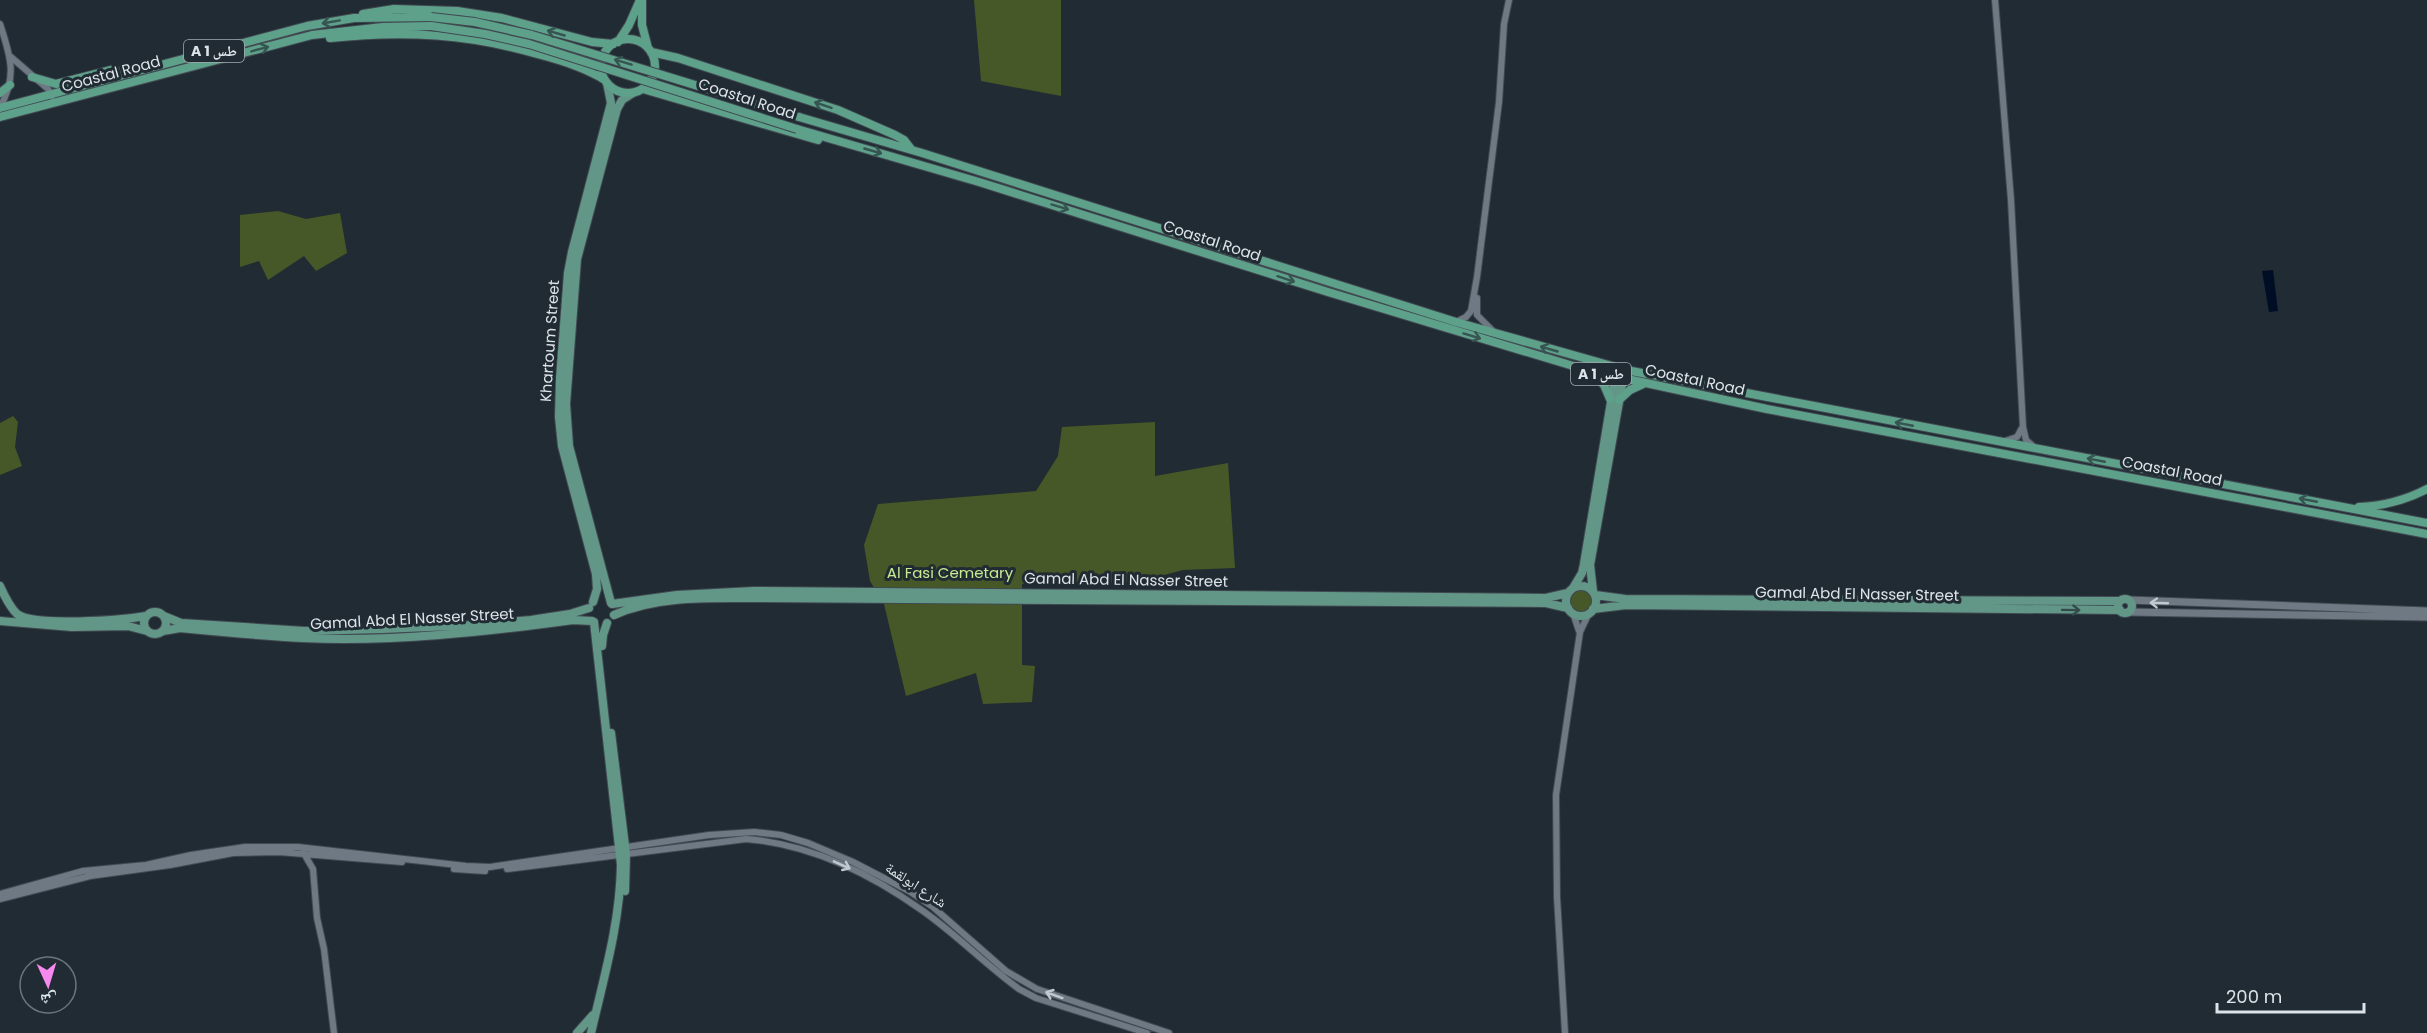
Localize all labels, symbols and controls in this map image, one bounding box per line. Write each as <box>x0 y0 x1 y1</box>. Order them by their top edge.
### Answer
one-way arrow <box>322 17 342 28</box>
one-way arrow <box>547 26 566 38</box>
road number: A 1 طس <box>184 40 244 62</box>
one-way arrow <box>250 43 269 54</box>
street label: Coastal Road <box>59 50 163 97</box>
one-way arrow <box>614 56 633 67</box>
street label: Coastal Road <box>696 73 799 124</box>
one-way arrow <box>814 98 833 109</box>
one-way arrow <box>863 146 882 157</box>
one-way arrow <box>1050 202 1069 213</box>
street label: Coastal Road <box>1161 215 1264 266</box>
one-way arrow <box>1276 274 1295 285</box>
street label: Khartoum Street <box>535 279 564 403</box>
one-way arrow <box>1462 331 1481 342</box>
one-way arrow <box>1540 343 1559 354</box>
street label: Coastal Road <box>1643 359 1747 400</box>
road number: A 1 طس <box>1571 363 1631 385</box>
one-way arrow <box>1895 418 1914 429</box>
street label: Coastal Road <box>2120 451 2224 490</box>
one-way arrow <box>2086 453 2105 465</box>
one-way arrow <box>2299 494 2318 505</box>
park label: Al Fasi Cemetary <box>887 562 1014 583</box>
street label: Gamal Abd El Nasser Street <box>1024 567 1228 592</box>
street label: Gamal Abd El Nasser Street <box>1755 581 1959 606</box>
one-way arrow <box>2149 597 2169 608</box>
street label: Gamal Abd El Nasser Street <box>310 603 514 634</box>
one-way arrow <box>2061 604 2081 616</box>
street label: شارع ابولقمة <box>882 857 951 912</box>
one-way arrow <box>832 860 850 871</box>
north arrow <box>18 955 78 1015</box>
scale bar <box>2217 976 2364 1014</box>
text: 200 m <box>2226 984 2282 1009</box>
text: ش <box>40 987 58 1012</box>
one-way arrow <box>1045 989 1064 1000</box>

